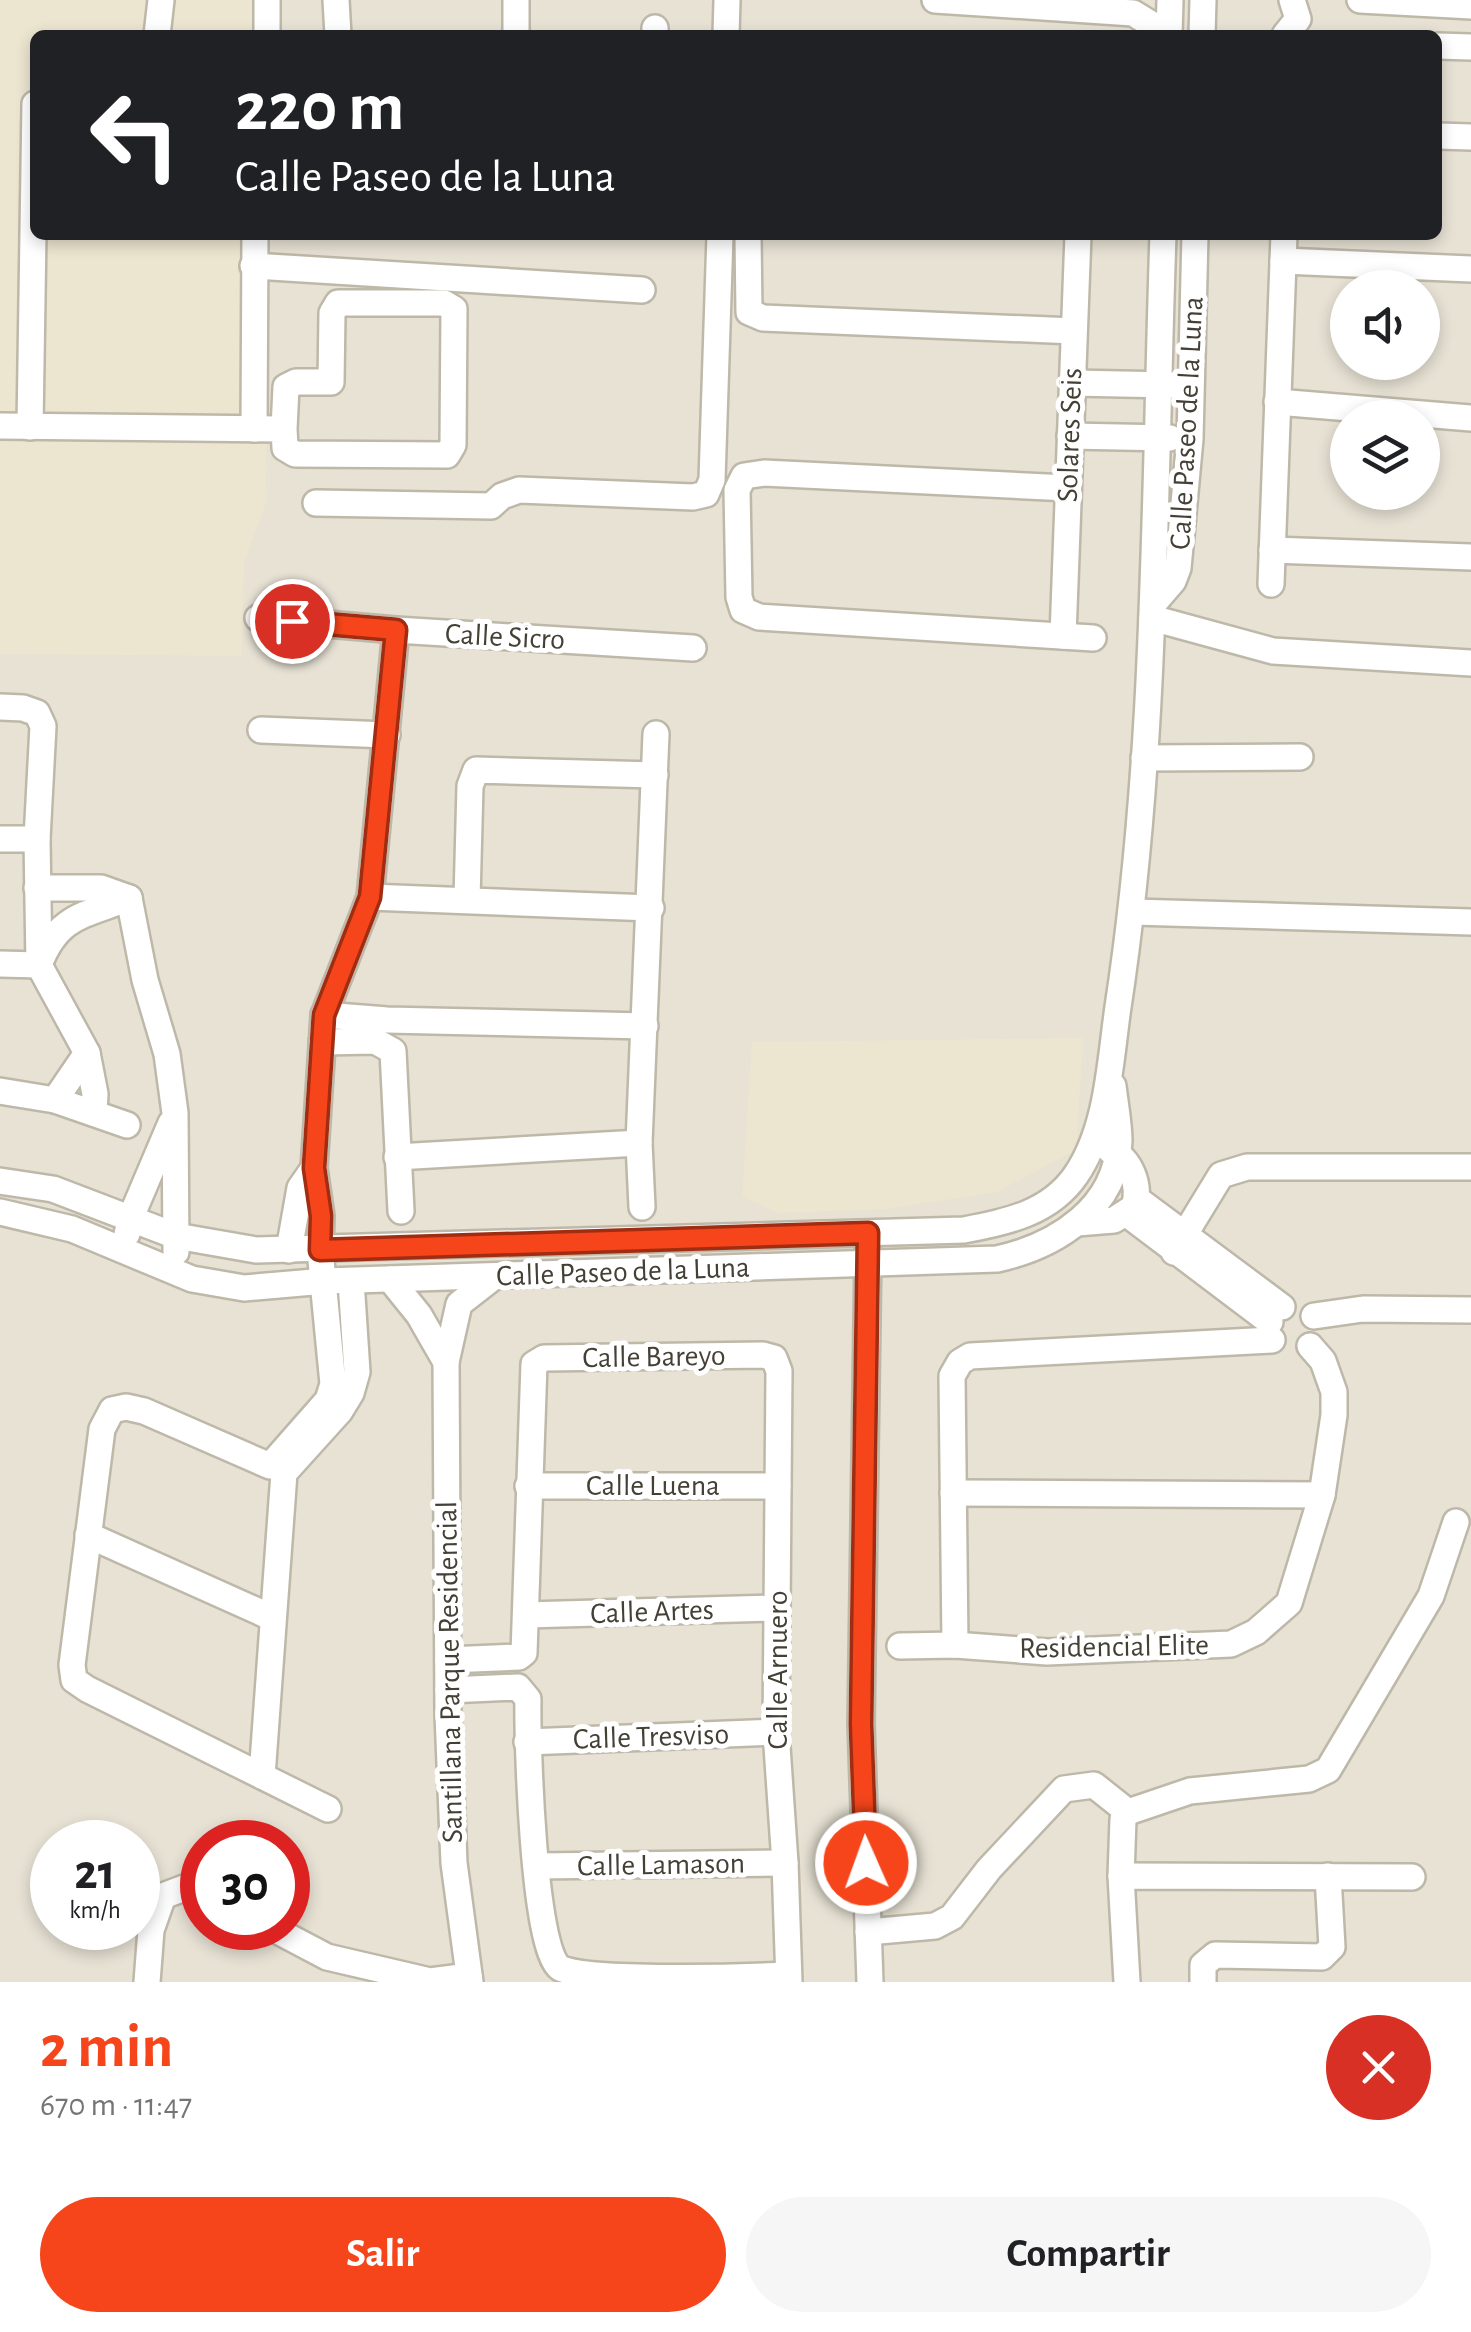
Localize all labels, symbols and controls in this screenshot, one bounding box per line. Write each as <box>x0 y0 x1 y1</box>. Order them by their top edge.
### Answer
icon: left <box>70 70 200 200</box>
text: 220 m <box>235 73 404 143</box>
text: Calle Paseo de la Luna <box>235 155 616 200</box>
map controls <box>1330 270 1440 510</box>
button: sound <box>1330 270 1440 380</box>
street label: Calle Paseo de la Luna <box>1165 296 1209 550</box>
street label: Solares Seis <box>1053 367 1087 503</box>
button: layers <box>1330 400 1440 510</box>
pin <box>250 579 335 664</box>
icon: arrive <box>265 594 320 649</box>
street label: Calle Sicro <box>444 619 566 655</box>
street label: Calle Paseo de la Luna <box>496 1253 750 1291</box>
street label: Calle Bareyo <box>582 1341 726 1373</box>
street label: Calle Luena <box>586 1471 720 1501</box>
street label: Santillana Parque Residencial <box>432 1501 468 1843</box>
street label: Calle Arnuero <box>763 1591 793 1749</box>
street label: Calle Artes <box>590 1595 714 1629</box>
street label: Residencial Elite <box>1019 1630 1209 1664</box>
street label: Calle Tresviso <box>572 1719 730 1755</box>
position arrow <box>814 1811 918 1915</box>
speed limit sign: 30 <box>180 1820 310 1950</box>
text: 21 <box>74 1848 116 1898</box>
street label: Calle Lamason <box>577 1849 745 1881</box>
text: km/h <box>69 1898 121 1923</box>
button: close <box>1326 2015 1431 2120</box>
text: 2 min <box>40 2018 173 2078</box>
text: 670 m · 11:47 <box>40 2089 192 2121</box>
button: Salir <box>40 2197 726 2312</box>
button: Compartir <box>746 2197 1431 2312</box>

